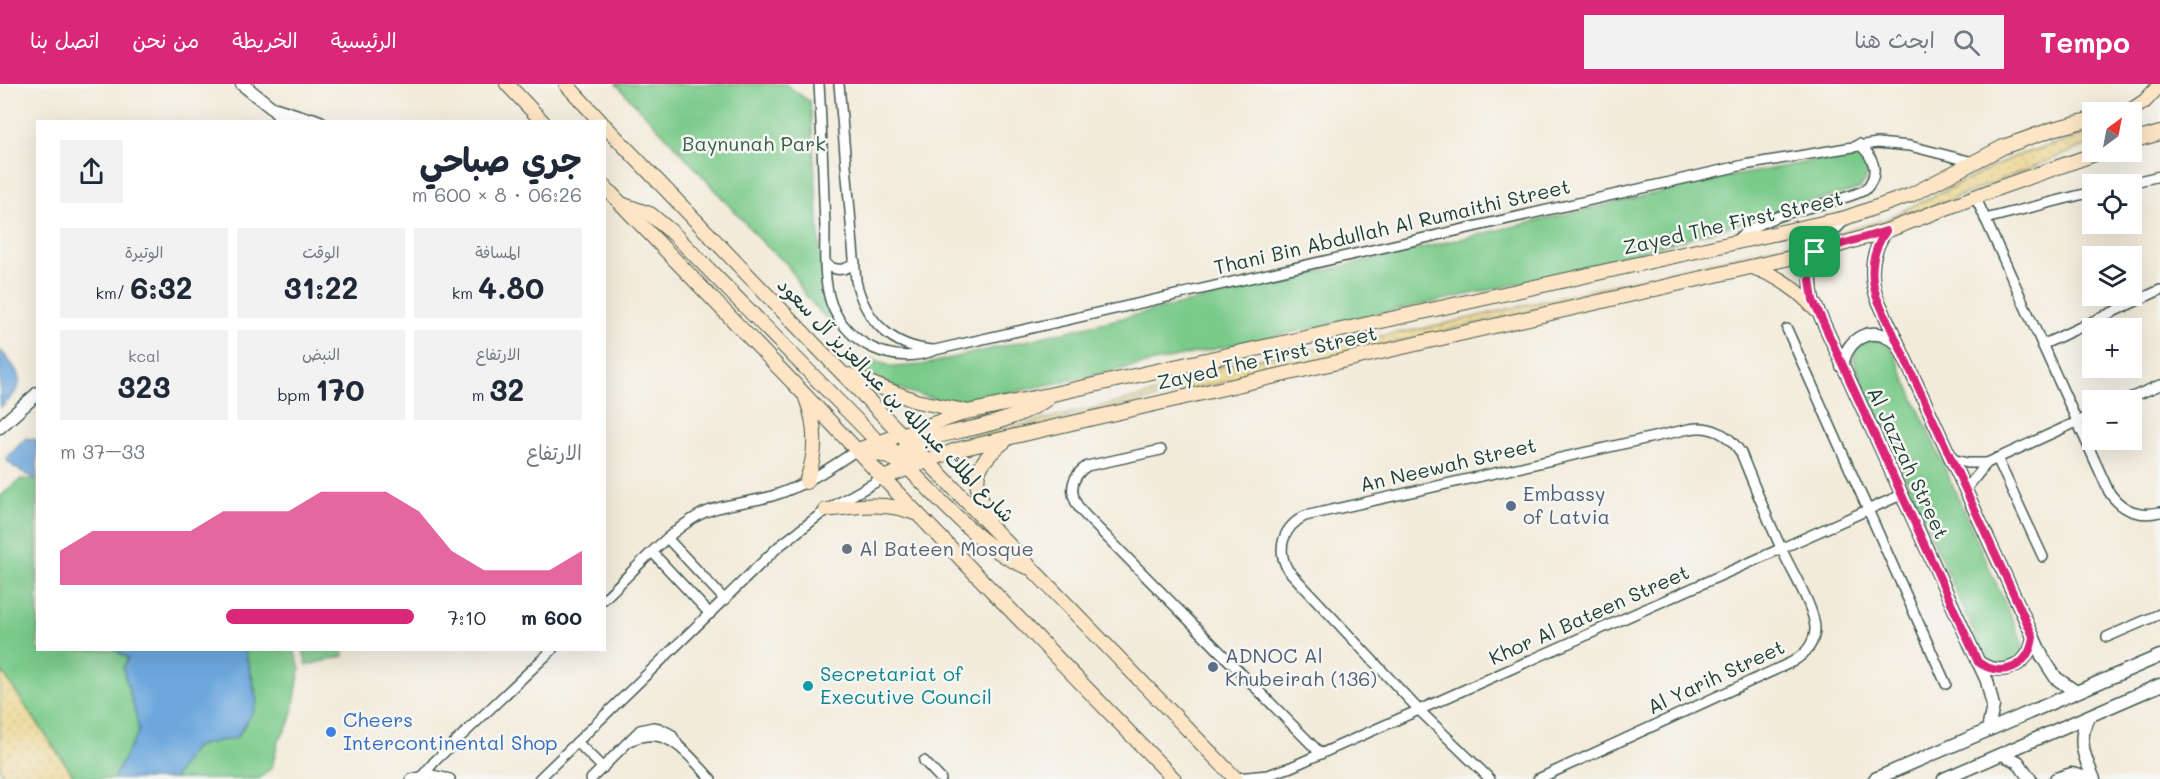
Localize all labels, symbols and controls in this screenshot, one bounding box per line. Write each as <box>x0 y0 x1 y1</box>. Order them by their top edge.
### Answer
search box <box>1584 15 2004 69</box>
text: Tempo <box>2040 24 2130 60</box>
text: ابحث هنا <box>1854 25 1935 54</box>
text: اتصل بنا <box>30 26 100 53</box>
text: من نحن <box>133 26 199 53</box>
text: الخريطة <box>232 26 298 53</box>
text: الرئيسية <box>331 26 397 53</box>
icon: search <box>1950 26 1983 59</box>
north arrow <box>2082 102 2142 162</box>
map controls <box>2082 102 2142 450</box>
park label: Baynunah Park <box>682 130 826 156</box>
text: جري صباحي <box>419 137 582 180</box>
button: share <box>60 140 123 203</box>
street label: Thani Bin Abdullah Al Rumaithi Street <box>1211 172 1572 280</box>
button: locate <box>2082 174 2142 234</box>
text: 06:26 · 8 × 600 m <box>412 181 582 207</box>
street label: Zayed The First Street <box>1620 184 1845 260</box>
pin <box>1789 226 1840 277</box>
icon: arrive <box>1798 235 1831 268</box>
text: الوتيرة <box>125 241 163 262</box>
text: الوقت <box>302 241 340 262</box>
text: المسافة <box>475 241 521 262</box>
button: layers <box>2082 246 2142 306</box>
text: 6:32 <box>130 267 193 307</box>
text: 31:22 <box>284 267 358 307</box>
text: 4.80 <box>478 267 544 307</box>
street label: شارع الملك عبدالله بن عبدالعزيز آل سعود <box>771 271 1021 529</box>
text: /km <box>95 282 130 303</box>
text: km <box>452 282 478 303</box>
button: + <box>2082 318 2142 378</box>
street label: Zayed The First Street <box>1154 319 1379 395</box>
text: النبض <box>302 343 340 364</box>
text: الارتفاع <box>476 343 520 364</box>
text: kcal <box>128 345 160 366</box>
text: 323 <box>118 366 170 406</box>
text: 170 <box>315 369 365 409</box>
text: 32 <box>490 369 524 409</box>
street label: Al Jazzah Street <box>1862 382 1956 543</box>
text: bpm <box>277 384 315 405</box>
text: m <box>472 384 490 405</box>
button: − <box>2082 390 2142 450</box>
street label: An Neewah Street <box>1357 431 1538 497</box>
text: 33–37 m <box>60 438 145 464</box>
text: الارتفاع <box>526 439 582 465</box>
place label: Embassy of Latvia <box>1523 480 1610 529</box>
marker: Embassy of Latvia <box>1504 499 1518 513</box>
place label: Al Bateen Mosque <box>859 535 1034 561</box>
marker: Al Bateen Mosque <box>840 542 854 556</box>
street label: Khor Al Bateen Street <box>1484 558 1693 670</box>
text: 7:10 <box>447 604 486 630</box>
text: 600 m <box>521 604 582 630</box>
street label: Al Yarih Street <box>1643 633 1788 719</box>
place label: ADNOC Al Khubeirah (136) <box>1225 642 1377 691</box>
place label: Secretariat of Executive Council <box>820 660 992 709</box>
marker: ADNOC Al Khubeirah (136) <box>1206 660 1220 674</box>
marker: Secretariat of Executive Council <box>801 679 815 693</box>
place label: Cheers Intercontinental Shop <box>343 706 558 755</box>
marker: Cheers Intercontinental Shop <box>324 725 338 739</box>

